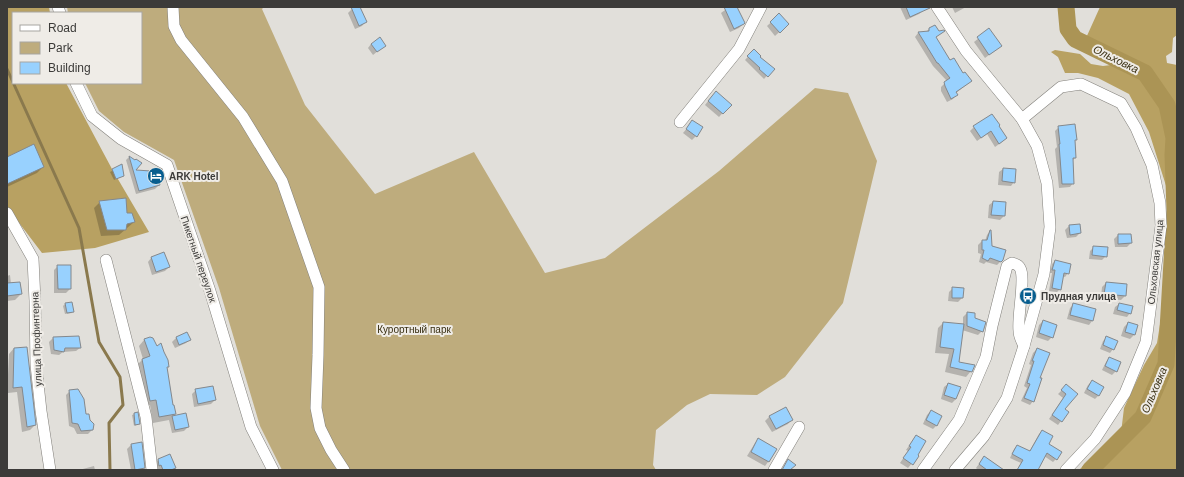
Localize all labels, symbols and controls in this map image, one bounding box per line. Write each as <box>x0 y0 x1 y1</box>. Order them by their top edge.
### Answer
legend <box>12 12 142 84</box>
text: Road <box>48 21 77 35</box>
text: Park <box>48 41 74 55</box>
water label: Ольховка <box>1091 43 1141 75</box>
text: Building <box>48 61 91 75</box>
hotel icon: ARK Hotel <box>146 166 166 186</box>
place label: ARK Hotel <box>169 171 219 182</box>
street label: Пикетный переулок <box>179 214 219 304</box>
street label: Ольховская улица <box>1146 219 1165 305</box>
bus stop icon: Прудная улица <box>1018 286 1038 306</box>
street label: улица Профинтерна <box>29 291 44 386</box>
place label: Прудная улица <box>1041 291 1116 302</box>
park label: Курортный парк <box>377 324 451 335</box>
water label: Ольховка <box>1139 365 1169 415</box>

